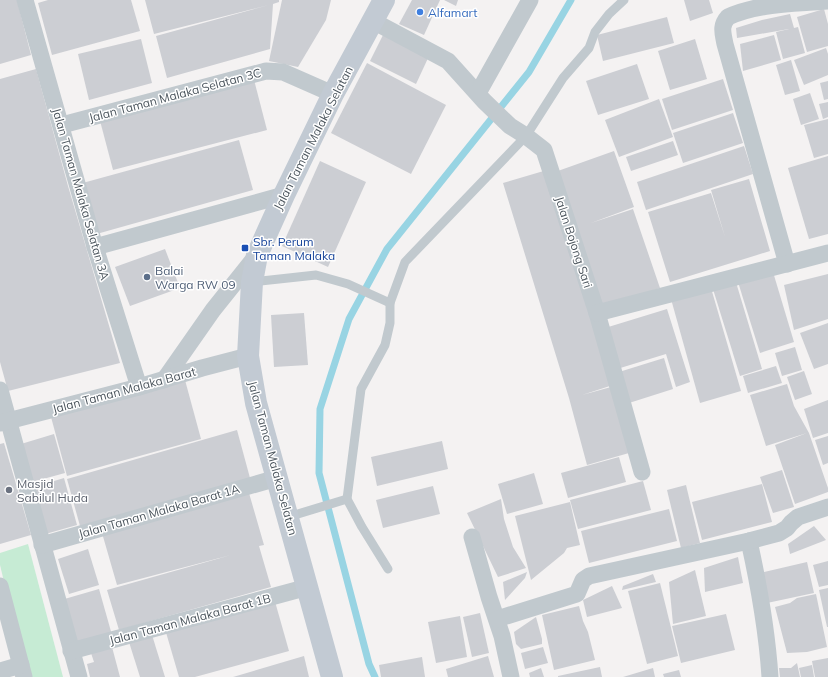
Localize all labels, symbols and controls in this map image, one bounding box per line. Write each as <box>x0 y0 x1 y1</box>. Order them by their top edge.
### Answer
place label: Alfamart <box>428 5 477 20</box>
marker: Alfamart <box>415 7 425 17</box>
street label: Jalan Taman Malaka Selatan <box>270 64 356 212</box>
street label: Jalan Taman Malaka Selatan 3C <box>87 65 263 125</box>
street label: Jalan Taman Malaka Selatan 3A <box>49 106 113 282</box>
street label: Jalan Bojong Sari <box>552 194 596 290</box>
place label: Sbr. Perum Taman Malaka <box>253 234 335 263</box>
marker: Sbr. Perum Taman Malaka <box>240 243 250 253</box>
place label: Balai Warga RW 09 <box>155 263 236 292</box>
marker: Balai Warga RW 09 <box>142 272 152 282</box>
street label: Jalan Taman Malaka Barat <box>51 364 197 416</box>
street label: Jalan Taman Malaka Selatan <box>245 379 301 537</box>
place label: Masjid Sabilul Huda <box>17 476 88 505</box>
street label: Jalan Taman Malaka Barat 1A <box>77 481 242 541</box>
marker: Masjid Sabilul Huda <box>4 485 14 495</box>
street label: Jalan Taman Malaka Barat 1B <box>108 590 272 648</box>

